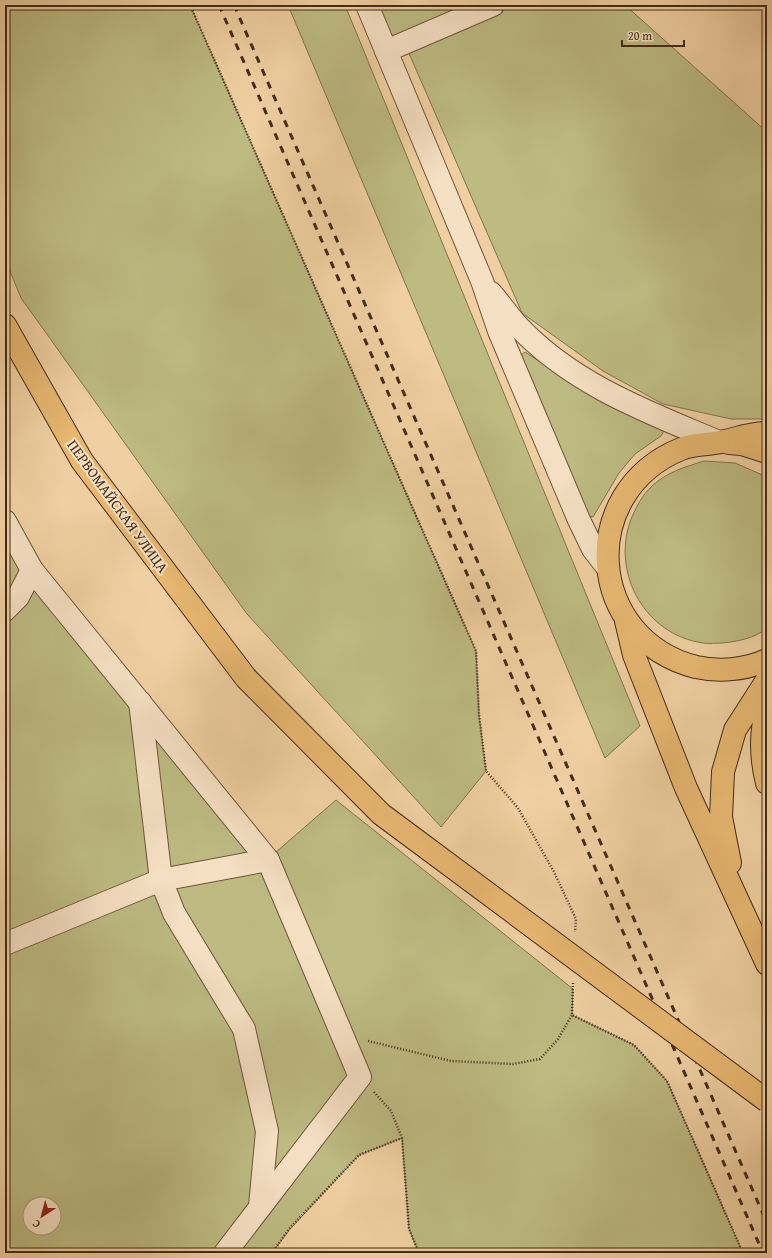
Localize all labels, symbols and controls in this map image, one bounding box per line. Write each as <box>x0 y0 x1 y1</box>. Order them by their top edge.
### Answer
scale bar <box>622 22 684 48</box>
text: 20 m <box>628 27 652 44</box>
street label: ПЕРВОМАЙСКАЯ УЛИЦА <box>62 435 174 577</box>
north arrow <box>22 1196 62 1236</box>
text: С <box>29 1216 43 1232</box>

